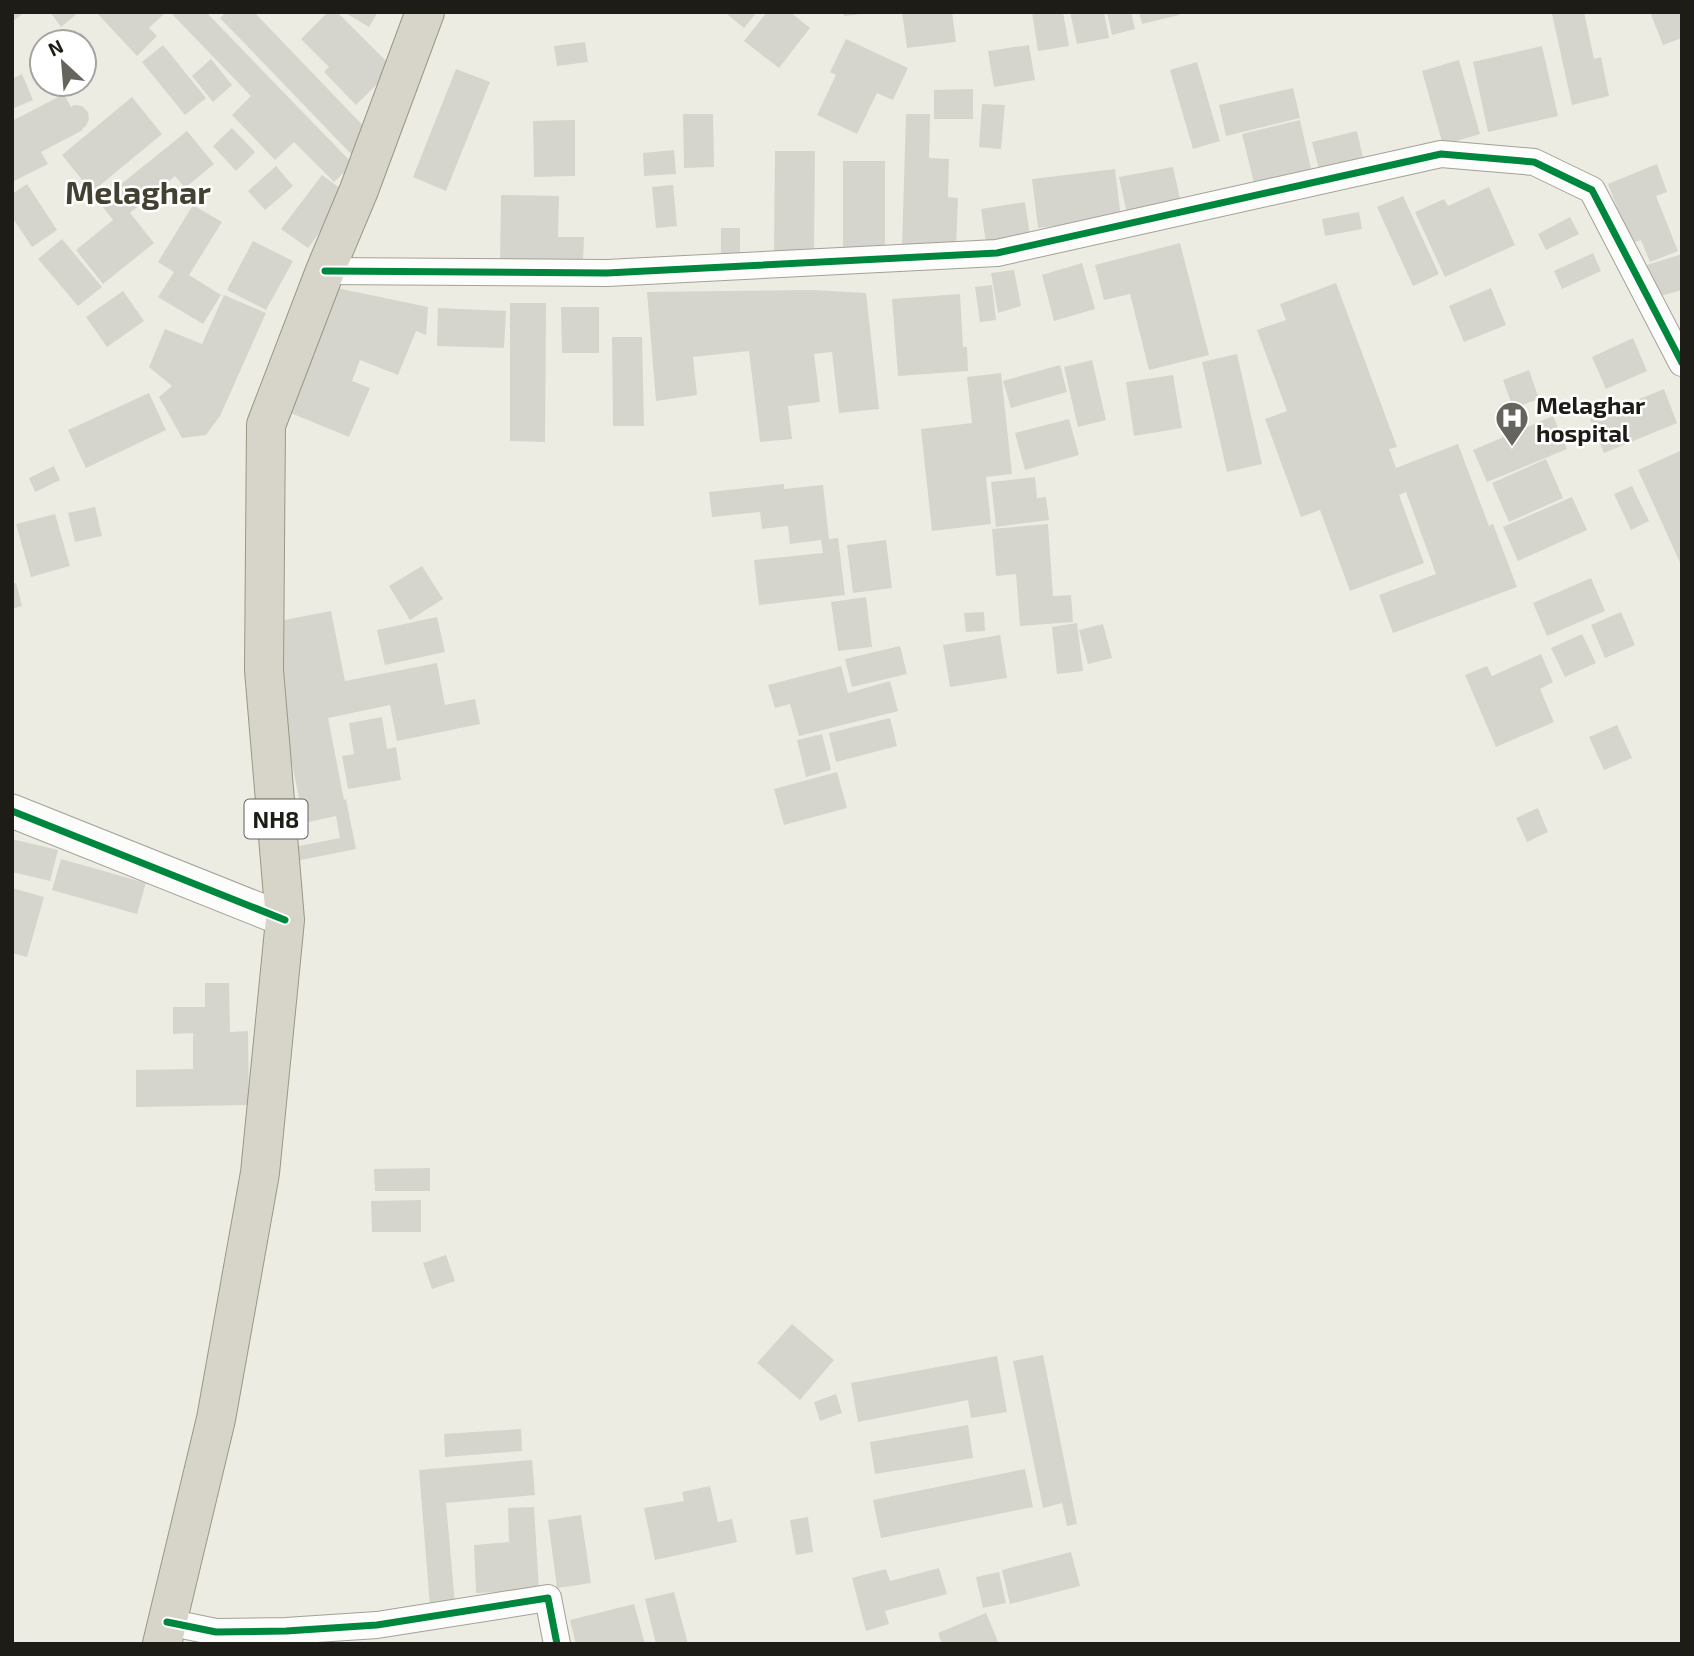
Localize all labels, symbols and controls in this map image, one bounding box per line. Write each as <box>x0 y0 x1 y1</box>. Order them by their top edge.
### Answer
north arrow <box>28 28 98 98</box>
text: N <box>44 34 67 61</box>
district label: Melaghar <box>65 172 211 210</box>
place label: Melaghar hospital <box>1536 390 1646 447</box>
hospital icon: Melaghar hospital <box>1493 399 1531 448</box>
road number: NH8 <box>244 800 308 838</box>

